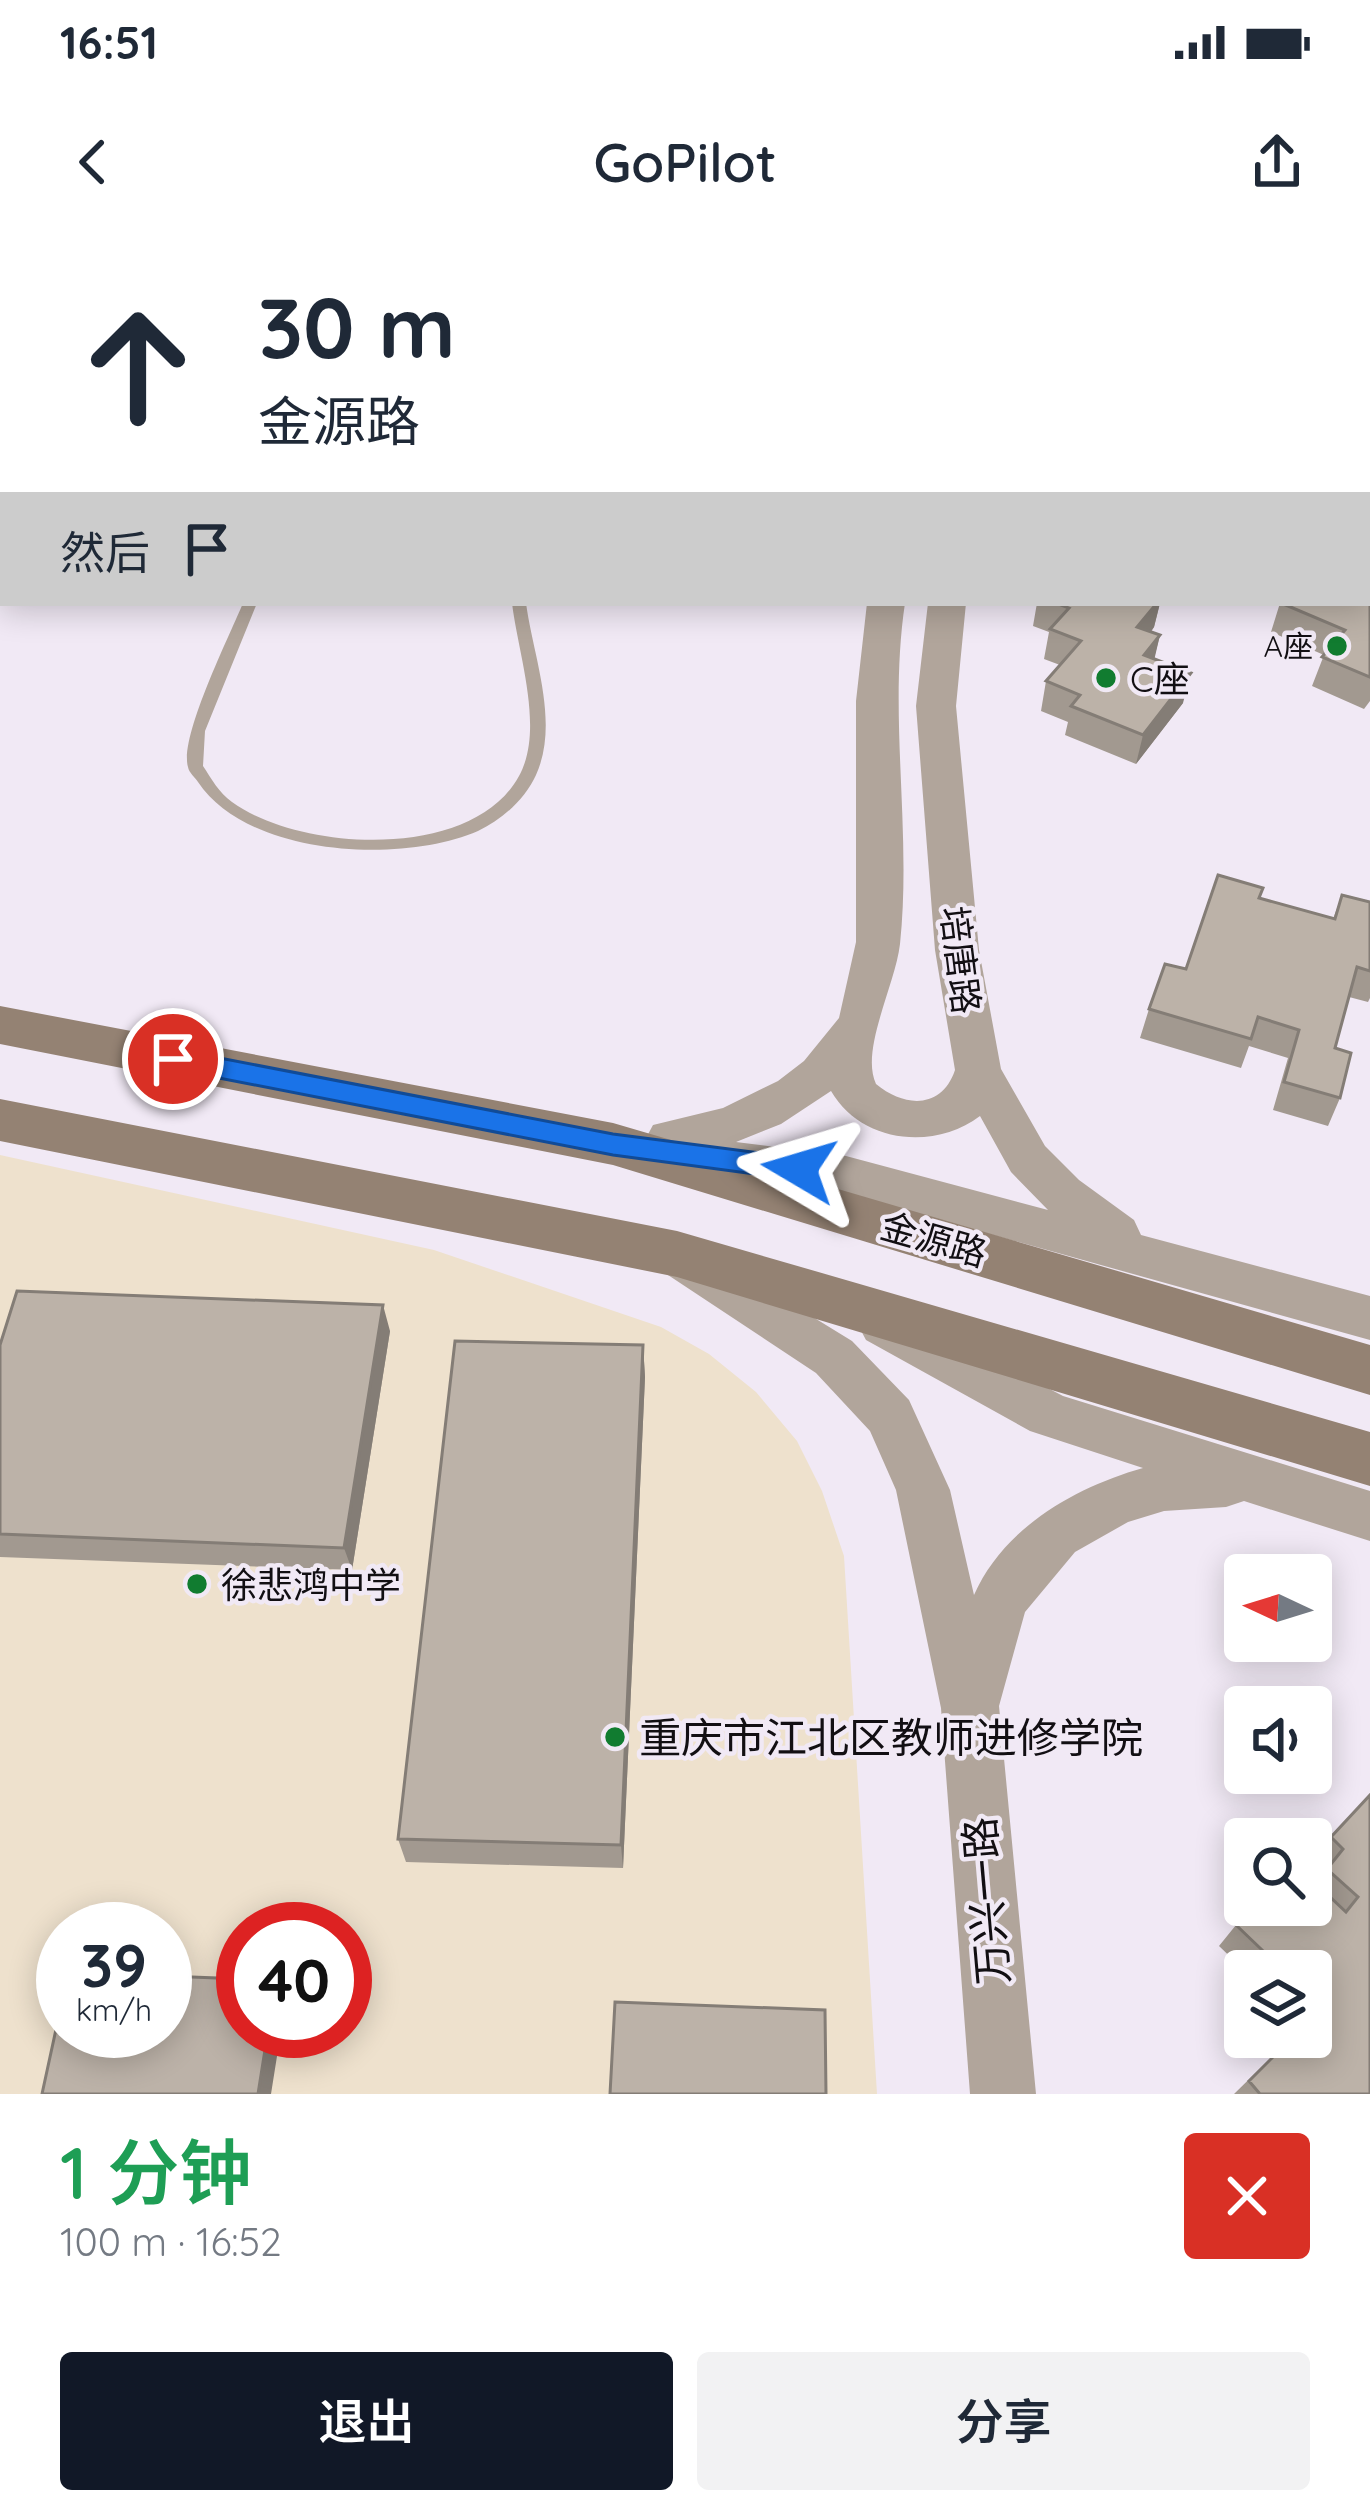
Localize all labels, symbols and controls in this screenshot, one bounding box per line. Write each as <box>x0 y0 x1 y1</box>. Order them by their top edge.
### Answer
text: 16:51 <box>60 14 158 70</box>
text: GoPilot <box>593 128 777 196</box>
icon: back <box>60 129 126 195</box>
icon: share <box>1244 129 1310 195</box>
text: 30 m <box>258 274 456 379</box>
icon: ahead <box>60 288 216 444</box>
text: 金源路 <box>258 387 420 455</box>
icon: arrive <box>174 516 240 582</box>
text: 然后 <box>60 524 150 580</box>
place label: A座 <box>1264 627 1313 665</box>
marker: A座 <box>1324 633 1350 659</box>
place label: C座 <box>1130 656 1190 701</box>
marker: C座 <box>1093 665 1119 691</box>
street label: 培唐路 <box>932 904 990 1016</box>
pin <box>122 1008 224 1110</box>
icon: arrive <box>140 1026 206 1092</box>
position arrow <box>736 1106 862 1232</box>
street label: 金源路 <box>876 1202 992 1276</box>
north arrow <box>1224 1554 1332 1662</box>
map controls <box>1224 1554 1332 2058</box>
place label: 徐悲鸿中学 <box>221 1562 401 1607</box>
marker: 徐悲鸿中学 <box>184 1571 210 1597</box>
button: sound <box>1224 1686 1332 1794</box>
place label: 重庆市江北区教师进修学院 <box>639 1711 1143 1764</box>
marker: 重庆市江北区教师进修学院 <box>602 1724 628 1750</box>
street label: 万兴一路 <box>952 1815 1020 1987</box>
button: search <box>1224 1818 1332 1926</box>
speed limit sign: 40 <box>216 1902 372 2058</box>
text: 39 <box>81 1927 147 2002</box>
button: layers <box>1224 1950 1332 2058</box>
text: km/h <box>76 1991 152 2029</box>
text: 1 分钟 <box>60 2127 252 2217</box>
button: close <box>1184 2133 1310 2259</box>
text: 100 m · 16:52 <box>60 2217 282 2266</box>
button: 退出 <box>60 2352 673 2490</box>
button: 分享 <box>697 2352 1310 2490</box>

